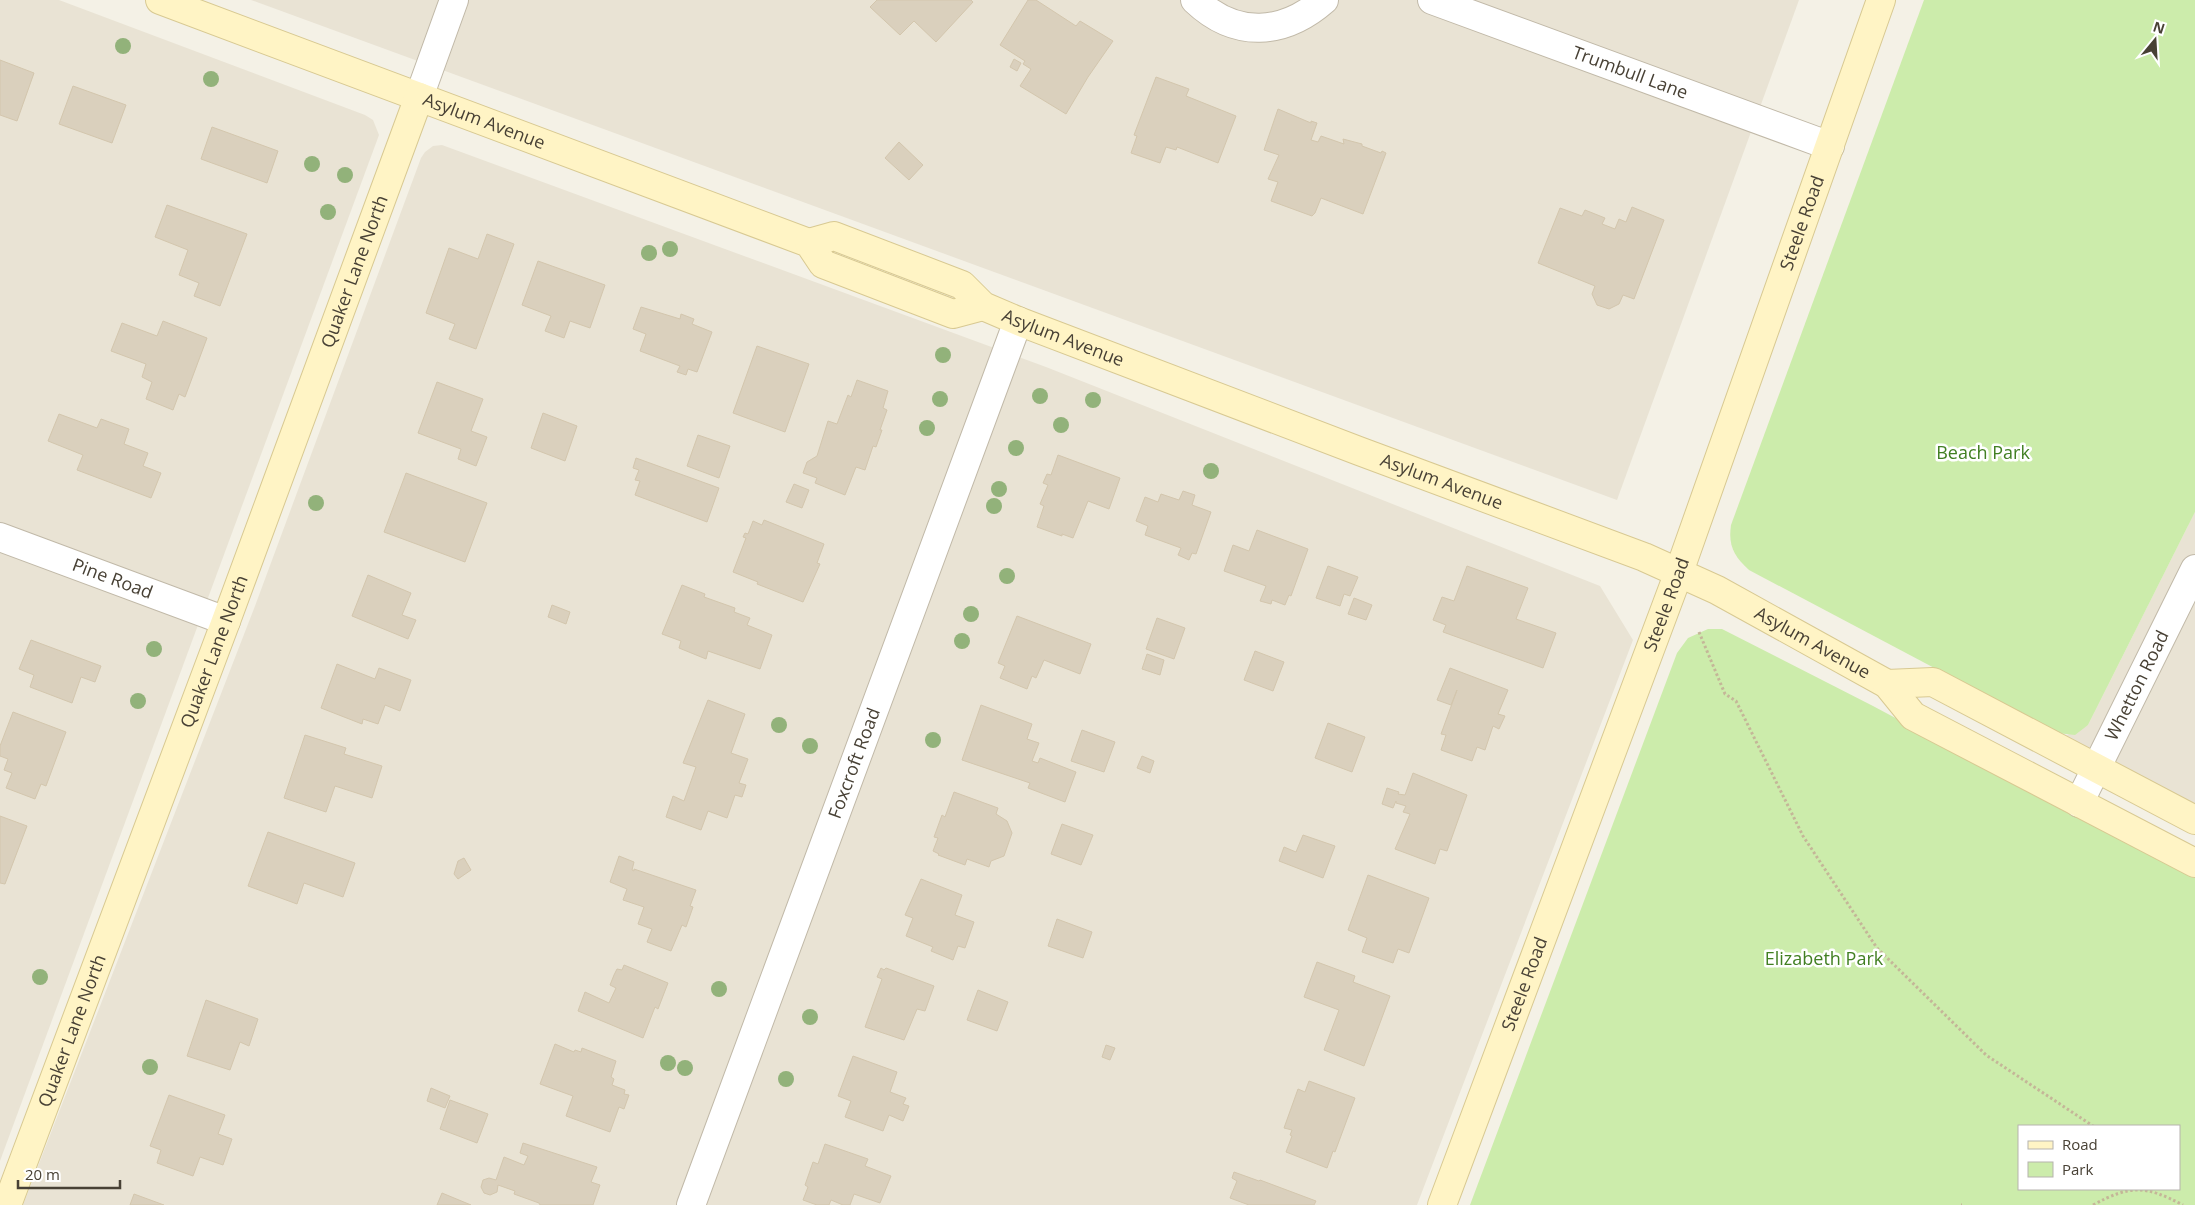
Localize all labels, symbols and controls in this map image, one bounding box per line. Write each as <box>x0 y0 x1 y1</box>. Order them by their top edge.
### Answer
north arrow <box>2130 15 2180 65</box>
text: N <box>2151 16 2168 38</box>
street label: Trumbull Lane <box>1569 40 1692 104</box>
street label: Asylum Avenue <box>420 87 549 154</box>
street label: Steele Road <box>1774 172 1829 273</box>
street label: Quaker Lane North <box>315 192 393 351</box>
street label: Asylum Avenue <box>999 303 1128 371</box>
park label: Beach Park <box>1936 440 2030 464</box>
street label: Asylum Avenue <box>1378 447 1507 515</box>
street label: Pine Road <box>69 552 156 604</box>
street label: Steele Road <box>1637 554 1694 655</box>
street label: Quaker Lane North <box>174 572 253 731</box>
street label: Asylum Avenue <box>1751 600 1875 684</box>
street label: Whetton Road <box>2099 626 2174 744</box>
street label: Foxcroft Road <box>822 704 885 822</box>
street label: Steele Road <box>1495 933 1552 1034</box>
park label: Elizabeth Park <box>1765 946 1884 970</box>
street label: Quaker Lane North <box>32 951 111 1110</box>
legend <box>2018 1125 2180 1190</box>
text: Road <box>2062 1134 2098 1154</box>
scale bar <box>18 1158 120 1190</box>
text: Park <box>2062 1159 2093 1179</box>
text: 20 m <box>25 1164 60 1184</box>

